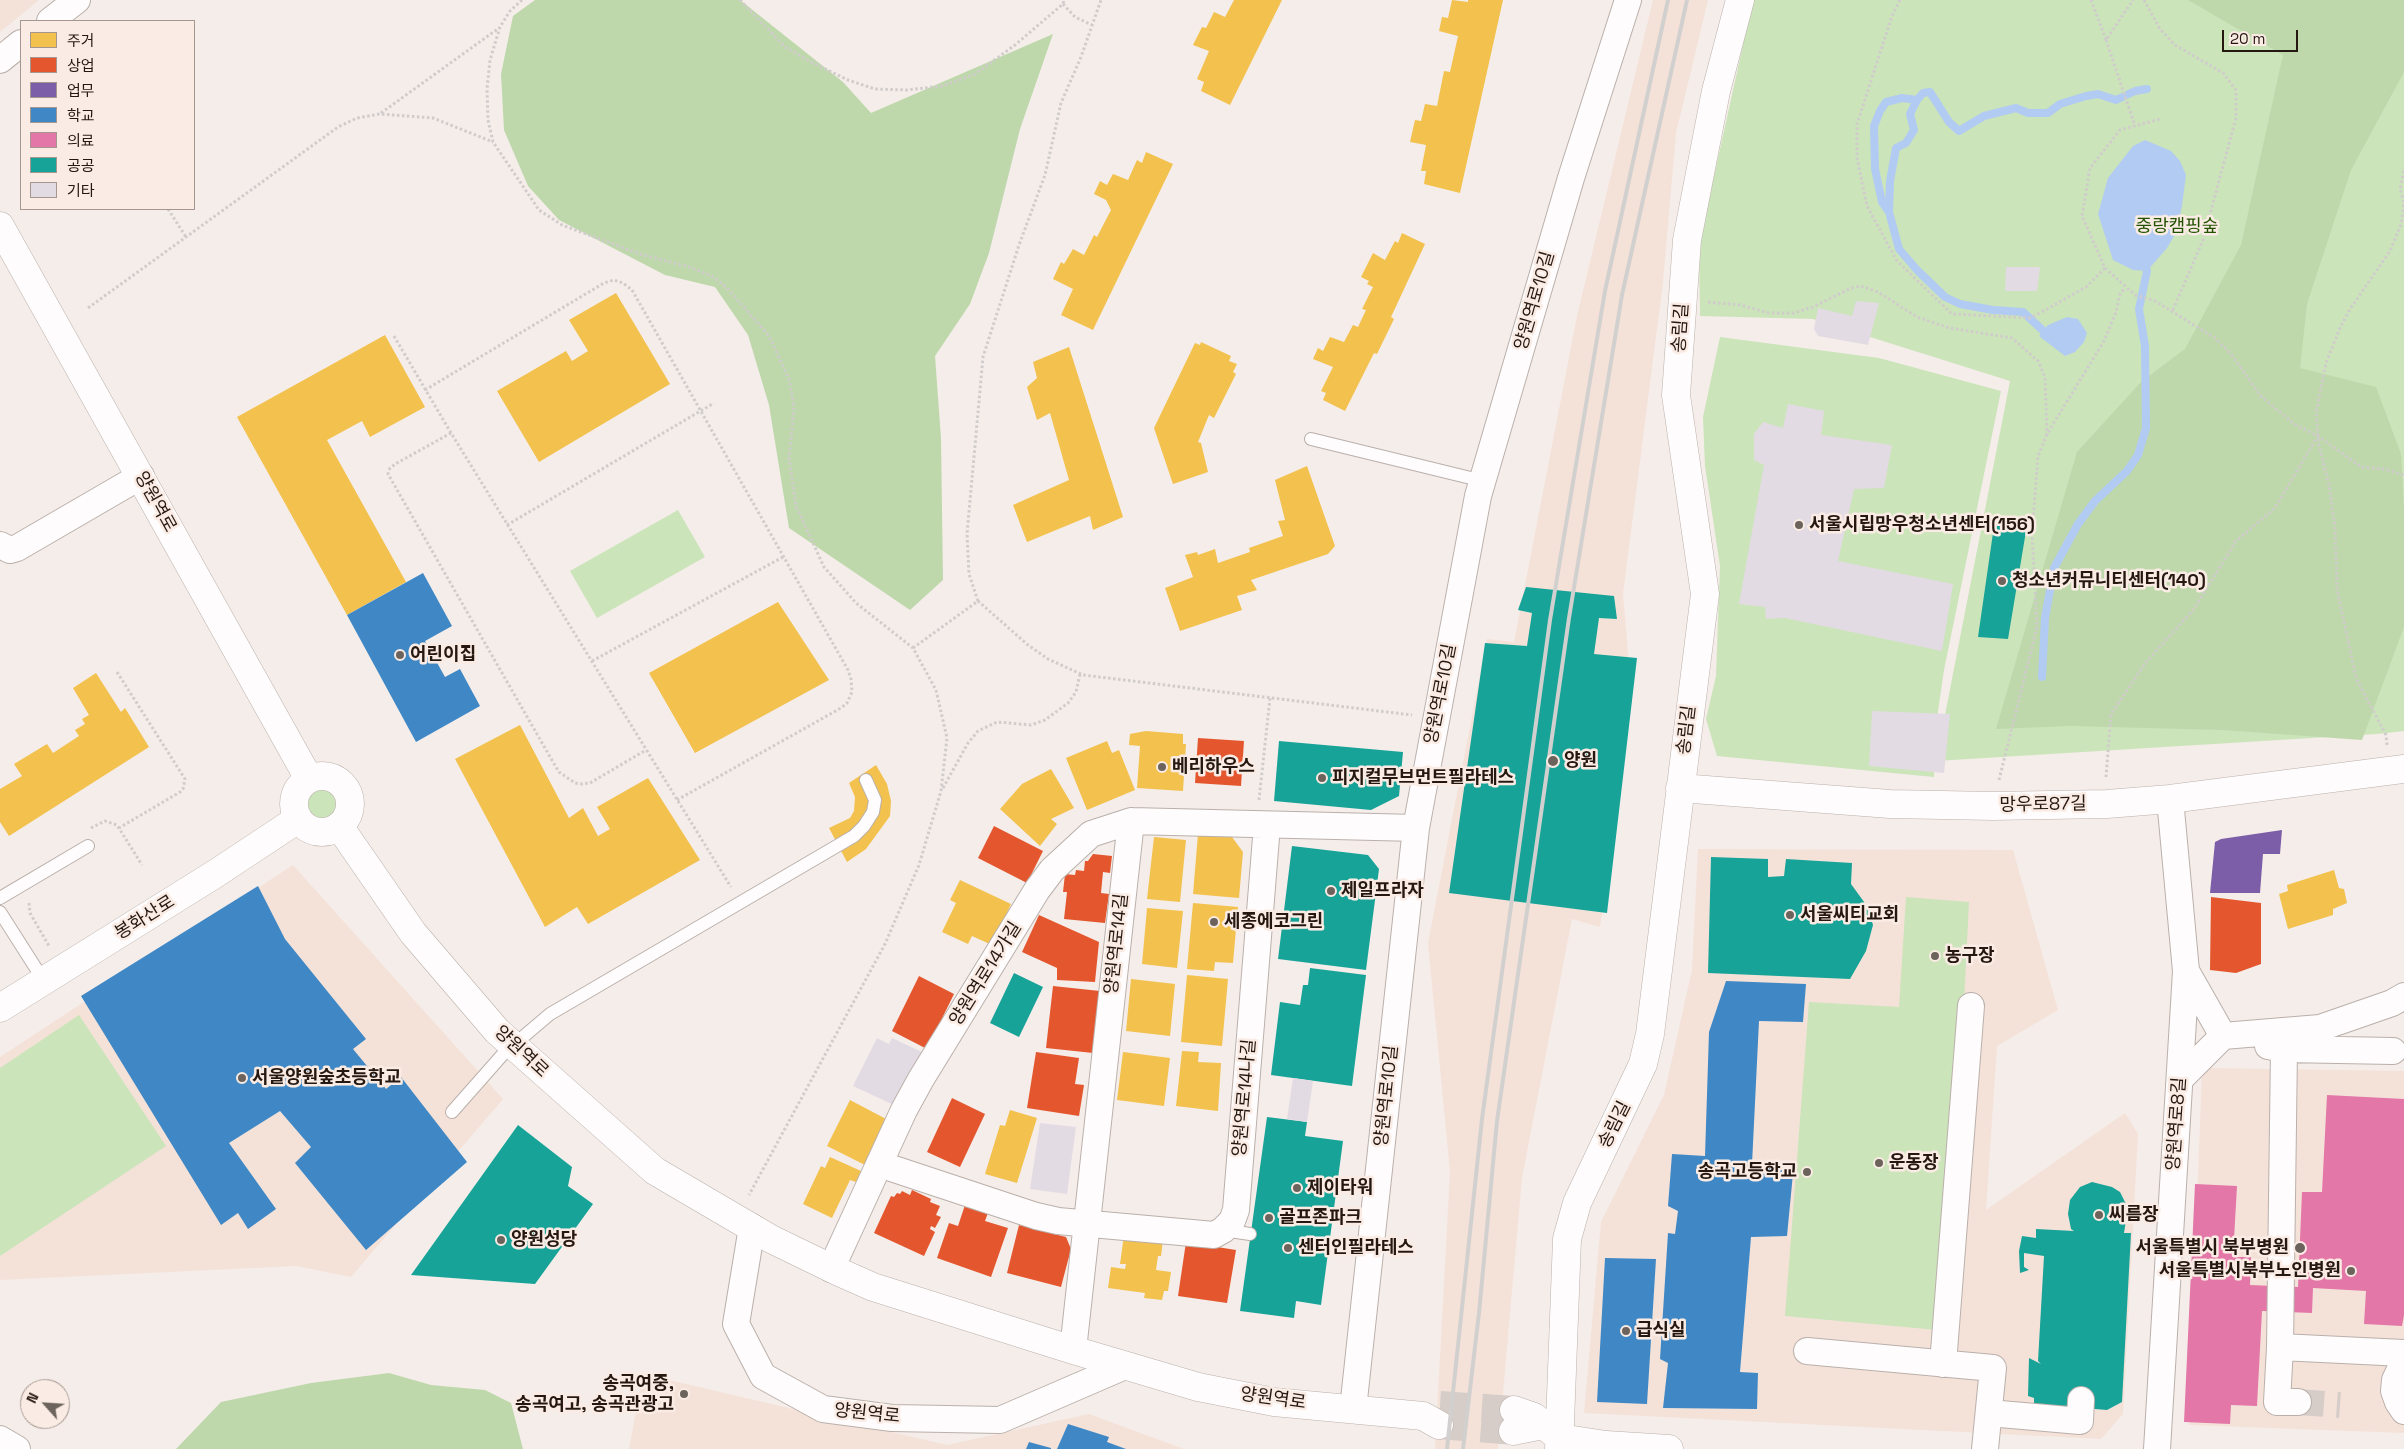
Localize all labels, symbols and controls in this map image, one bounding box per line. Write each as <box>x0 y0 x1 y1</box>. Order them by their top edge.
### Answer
legend <box>20 20 195 210</box>
scale bar <box>2224 20 2300 52</box>
text: 20 m <box>2230 29 2265 48</box>
text: 주거 <box>67 31 95 50</box>
text: 상업 <box>67 56 95 75</box>
text: 업무 <box>67 81 95 100</box>
text: 학교 <box>67 106 95 125</box>
text: 의료 <box>67 131 95 150</box>
text: 공공 <box>67 156 95 175</box>
text: 기타 <box>67 181 95 200</box>
park label: 중랑캠핑숲 <box>2136 216 2218 238</box>
street label: 양원역로10길 <box>1511 249 1559 353</box>
street label: 송림길 <box>1668 302 1694 354</box>
street label: 양원역로 <box>129 468 181 536</box>
place label: 서울시립망우청소년센터(156) <box>1809 514 2035 536</box>
marker: 서울시립망우청소년센터(156) <box>1793 519 1805 531</box>
place label: 청소년커뮤니티센터(140) <box>2012 570 2206 592</box>
marker: 청소년커뮤니티센터(140) <box>1996 575 2008 587</box>
street label: 양원역로10길 <box>1421 642 1461 746</box>
place label: 어린이집 <box>410 644 476 666</box>
marker: 어린이집 <box>394 649 406 661</box>
street label: 송림길 <box>1673 704 1701 756</box>
place label: 양원 <box>1564 750 1597 772</box>
marker: 양원 <box>1546 754 1560 768</box>
place label: 베리하우스 <box>1172 756 1255 778</box>
marker: 베리하우스 <box>1156 761 1168 773</box>
place label: 피지컬무브먼트필라테스 <box>1332 767 1514 789</box>
marker: 피지컬무브먼트필라테스 <box>1316 772 1328 784</box>
street label: 망우로87길 <box>1999 793 2087 817</box>
place label: 제일프라자 <box>1341 880 1424 902</box>
marker: 제일프라자 <box>1325 885 1337 897</box>
street label: 봉화산로 <box>111 891 179 945</box>
street label: 양원역로14길 <box>1101 892 1133 996</box>
place label: 서울씨티교회 <box>1800 904 1899 926</box>
marker: 서울씨티교회 <box>1784 909 1796 921</box>
place label: 세종에코그린 <box>1224 911 1323 933</box>
marker: 세종에코그린 <box>1208 916 1220 928</box>
street label: 양원역로14가길 <box>946 918 1026 1030</box>
place label: 농구장 <box>1945 945 1995 967</box>
marker: 농구장 <box>1929 950 1941 962</box>
street label: 양원역로 <box>489 1022 553 1082</box>
street label: 양원역로14나길 <box>1229 1038 1261 1158</box>
street label: 양원역로10길 <box>1371 1044 1403 1148</box>
place label: 서울양원숲초등학교 <box>252 1067 401 1089</box>
marker: 서울양원숲초등학교 <box>236 1072 248 1084</box>
street label: 양원역로8길 <box>2163 1076 2191 1172</box>
street label: 송림길 <box>1594 1098 1636 1152</box>
place label: 운동장 <box>1889 1152 1939 1174</box>
marker: 운동장 <box>1873 1157 1885 1169</box>
place label: 송곡고등학교 <box>1698 1161 1797 1183</box>
marker: 송곡고등학교 <box>1801 1166 1813 1178</box>
place label: 제이타워 <box>1307 1177 1373 1199</box>
marker: 제이타워 <box>1291 1182 1303 1194</box>
place label: 씨름장 <box>2109 1204 2159 1226</box>
place label: 골프존파크 <box>1279 1207 1362 1229</box>
marker: 씨름장 <box>2093 1209 2105 1221</box>
marker: 골프존파크 <box>1263 1212 1275 1224</box>
place label: 양원성당 <box>511 1229 577 1251</box>
marker: 양원성당 <box>495 1234 507 1246</box>
place label: 센터인필라테스 <box>1298 1237 1414 1259</box>
place label: 서울특별시 북부병원 <box>2135 1237 2289 1259</box>
marker: 서울특별시 북부병원 <box>2293 1241 2307 1255</box>
marker: 센터인필라테스 <box>1282 1242 1294 1254</box>
place label: 서울특별시북부노인병원 <box>2159 1260 2341 1282</box>
marker: 서울특별시북부노인병원 <box>2345 1265 2357 1277</box>
place label: 급식실 <box>1636 1320 1686 1342</box>
marker: 급식실 <box>1620 1325 1632 1337</box>
place label: 송곡여중, 송곡여고, 송곡관광고 <box>515 1373 674 1416</box>
north arrow <box>20 1379 70 1429</box>
street label: 양원역로 <box>1239 1384 1307 1414</box>
marker: 송곡여중, 송곡여고, 송곡관광고 <box>678 1388 690 1400</box>
text: N <box>22 1390 43 1406</box>
street label: 양원역로 <box>833 1400 901 1428</box>

